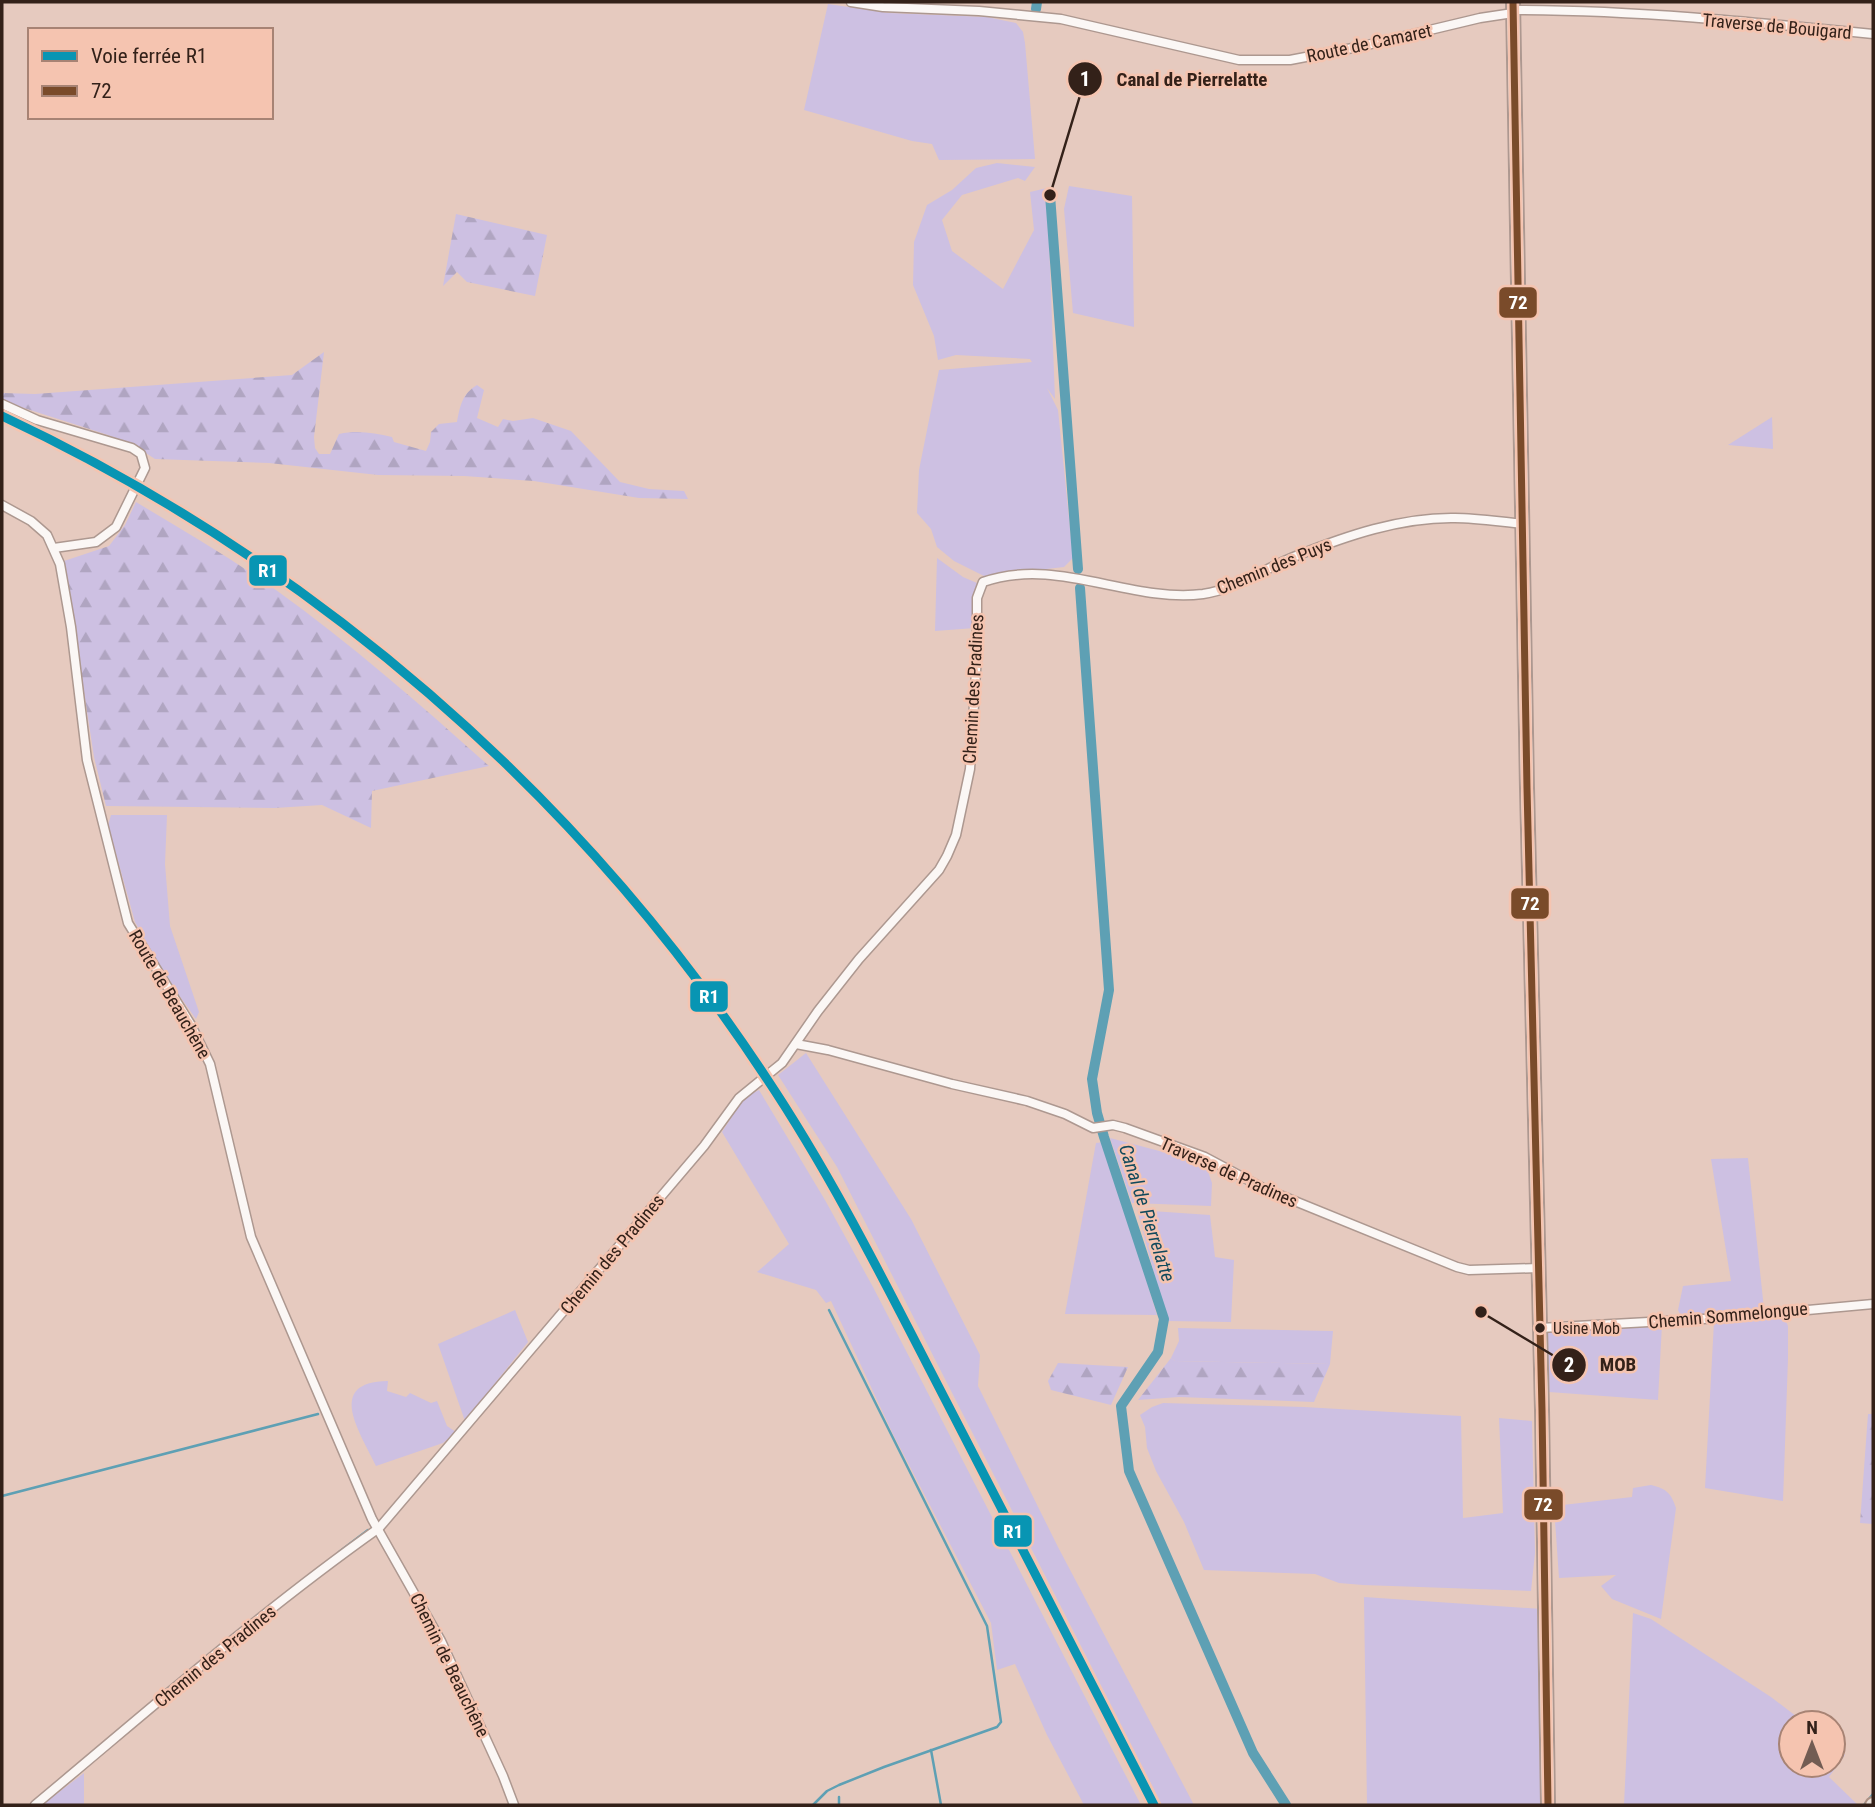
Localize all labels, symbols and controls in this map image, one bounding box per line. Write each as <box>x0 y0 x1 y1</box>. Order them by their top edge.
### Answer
street label: Traverse de Bouigard <box>1702 9 1852 43</box>
street label: Route de Camaret <box>1305 20 1433 66</box>
legend <box>28 28 273 119</box>
text: Voie ferrée R1 <box>91 44 207 68</box>
callout: Canal de Pierrelatte <box>1068 59 1281 99</box>
text: 1 <box>1080 67 1090 91</box>
text: Canal de Pierrelatte <box>1117 68 1267 91</box>
text: 72 <box>91 79 112 103</box>
line badge: 72 <box>1498 286 1538 319</box>
text: 72 <box>1508 291 1528 314</box>
street label: Chemin des Puys <box>1214 533 1334 599</box>
line badge: R1 <box>248 554 288 587</box>
text: R1 <box>258 559 278 582</box>
street label: Chemin des Pradines <box>959 614 987 764</box>
line badge: 72 <box>1510 887 1550 920</box>
text: 72 <box>1520 892 1540 915</box>
street label: Route de Beauchêne <box>125 926 215 1062</box>
line badge: R1 <box>689 980 729 1013</box>
text: R1 <box>699 985 719 1008</box>
street label: Traverse de Pradines <box>1157 1132 1301 1212</box>
water label: Canal de Pierrelatte <box>1114 1141 1180 1285</box>
street label: Chemin des Pradines <box>556 1190 668 1318</box>
street label: Chemin Sommelongue <box>1648 1298 1808 1332</box>
place label: Usine Mob <box>1553 1319 1620 1338</box>
marker: Usine Mob <box>1533 1321 1547 1335</box>
callout: MOB <box>1551 1345 1651 1385</box>
text: 2 <box>1564 1353 1574 1377</box>
text: MOB <box>1600 1353 1636 1376</box>
line badge: 72 <box>1523 1488 1564 1521</box>
text: 72 <box>1533 1493 1553 1516</box>
line badge: R1 <box>993 1514 1033 1548</box>
text: R1 <box>1003 1520 1023 1543</box>
street label: Chemin de Beauchêne <box>406 1590 494 1740</box>
street label: Chemin des Pradines <box>150 1601 280 1711</box>
north arrow <box>1777 1709 1847 1779</box>
text: N <box>1806 1716 1818 1739</box>

